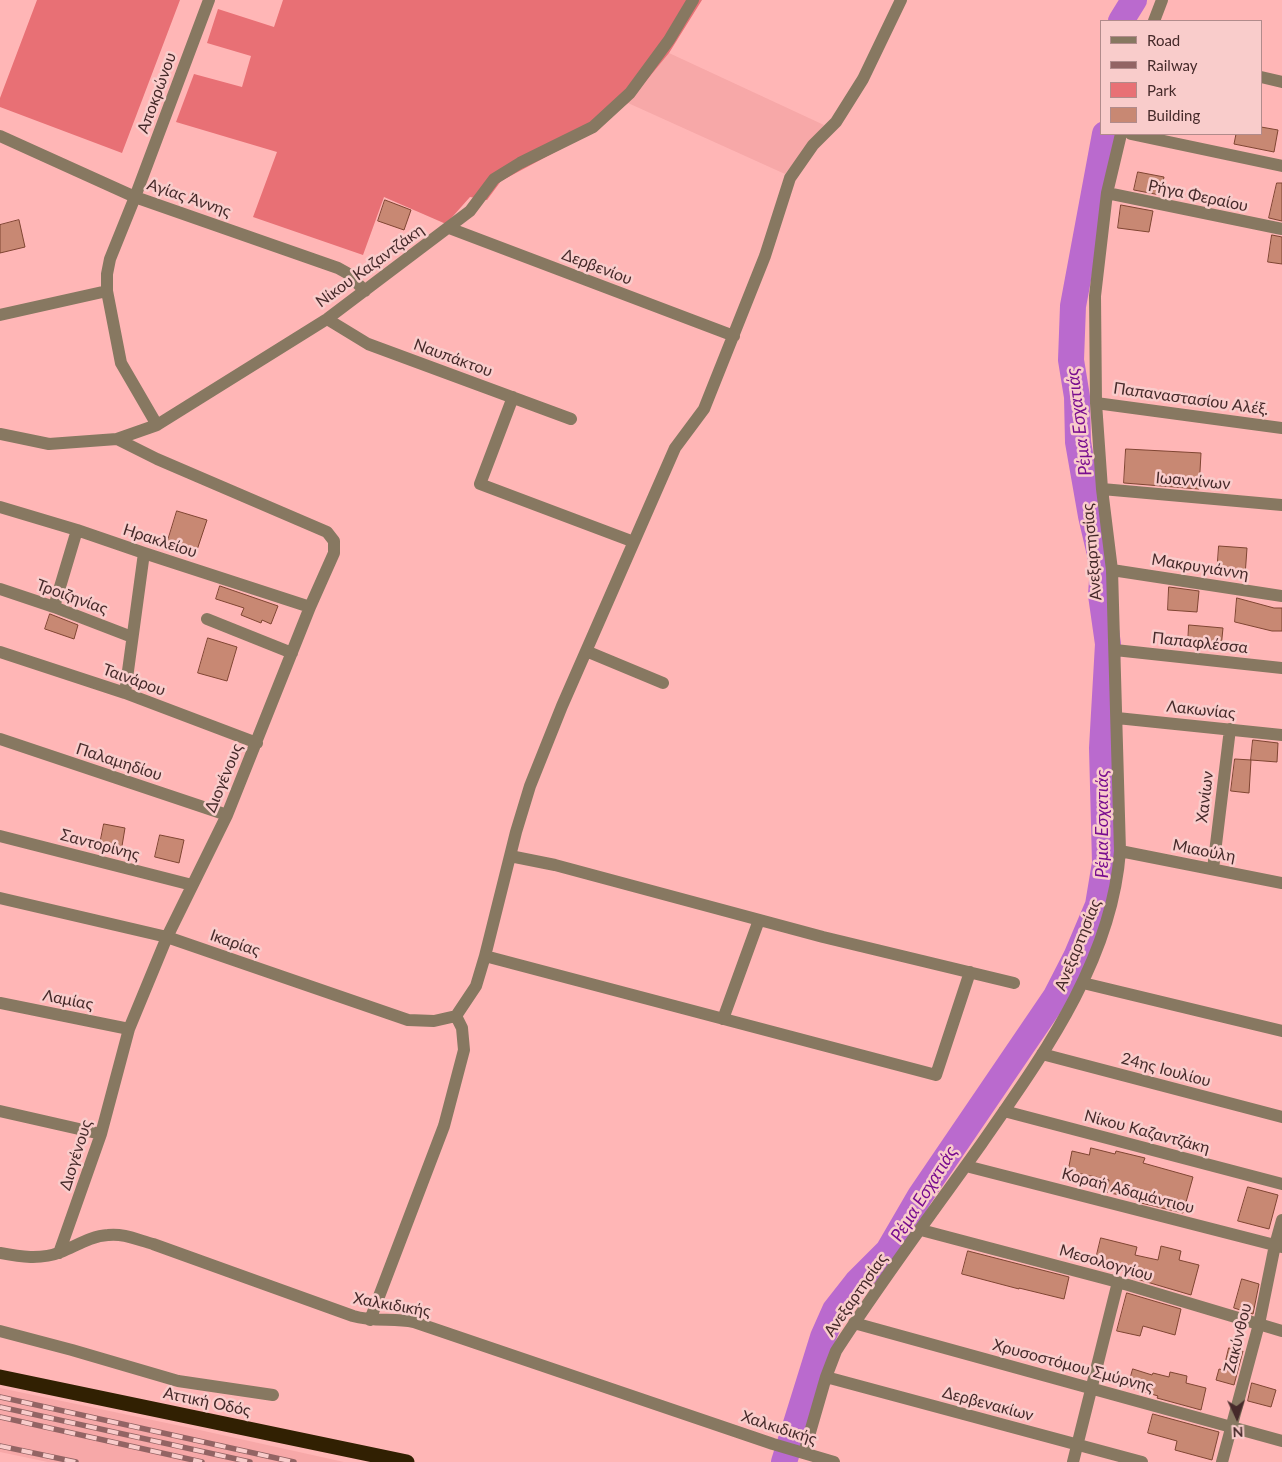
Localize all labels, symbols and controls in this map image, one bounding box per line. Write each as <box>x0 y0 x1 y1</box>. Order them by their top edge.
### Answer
legend <box>1100 20 1262 135</box>
text: Road <box>1147 31 1180 49</box>
street label: Αποκρώνου <box>133 50 181 136</box>
text: Railway <box>1147 56 1198 74</box>
text: Park <box>1147 81 1176 99</box>
text: Building <box>1147 106 1200 124</box>
street label: Αγίας Άννης <box>145 175 233 221</box>
street label: Ρήγα Φεραίου <box>1146 176 1250 216</box>
street label: Νίκου Καζαντζάκη <box>312 220 428 312</box>
street label: Δερβενίου <box>559 245 635 289</box>
street label: Ναυπάκτου <box>411 335 495 381</box>
water label: Ρέμα Εσχατιάς <box>1062 367 1096 477</box>
street label: Παπαναστασίου Αλέξ. <box>1112 379 1270 419</box>
street label: Ιωαννίνων <box>1155 468 1231 494</box>
street label: Ανεξαρτησίας <box>1078 503 1106 601</box>
street label: Ηρακλείου <box>121 520 199 562</box>
street label: Μακρυγιάννη <box>1150 550 1250 584</box>
street label: Τροιζηνίας <box>34 575 110 619</box>
street label: Παπαφλέσσα <box>1151 628 1249 658</box>
street label: Ταινάρου <box>100 660 168 700</box>
street label: Λακωνίας <box>1166 697 1236 723</box>
street label: Παλαμηδίου <box>74 739 164 785</box>
street label: Διογένους <box>201 741 247 815</box>
water label: Ρέμα Εσχατιάς <box>1091 770 1113 878</box>
street label: Χανίων <box>1192 770 1218 824</box>
street label: Σαντορίνης <box>58 825 142 865</box>
street label: Μιαούλη <box>1171 835 1237 867</box>
street label: Ανεξαρτησίας <box>1051 896 1105 994</box>
street label: Ικαρίας <box>207 926 263 960</box>
street label: Λαμίας <box>41 986 95 1014</box>
street label: 24ης Ιουλίου <box>1119 1049 1213 1091</box>
street label: Νίκου Καζαντζάκη <box>1082 1106 1212 1158</box>
street label: Διογένους <box>56 1117 96 1193</box>
water label: Ρέμα Εσχατιάς <box>886 1142 962 1246</box>
street label: Κοραή Αδαμάντιου <box>1060 1164 1196 1218</box>
street label: Μεσολογγίου <box>1057 1240 1155 1286</box>
street label: Ανεξαρτησίας <box>820 1250 892 1340</box>
street label: Χαλκιδικής <box>352 1289 432 1321</box>
street label: Ζακύνθου <box>1220 1301 1256 1375</box>
street label: Χρυσοστόμου Σμύρνης <box>990 1335 1156 1397</box>
street label: Αττική Οδός <box>162 1383 252 1421</box>
street label: Δερβενακίων <box>940 1383 1036 1425</box>
north arrow <box>1212 1392 1262 1442</box>
street label: Χαλκιδικής <box>739 1407 819 1449</box>
text: N <box>1232 1424 1244 1441</box>

